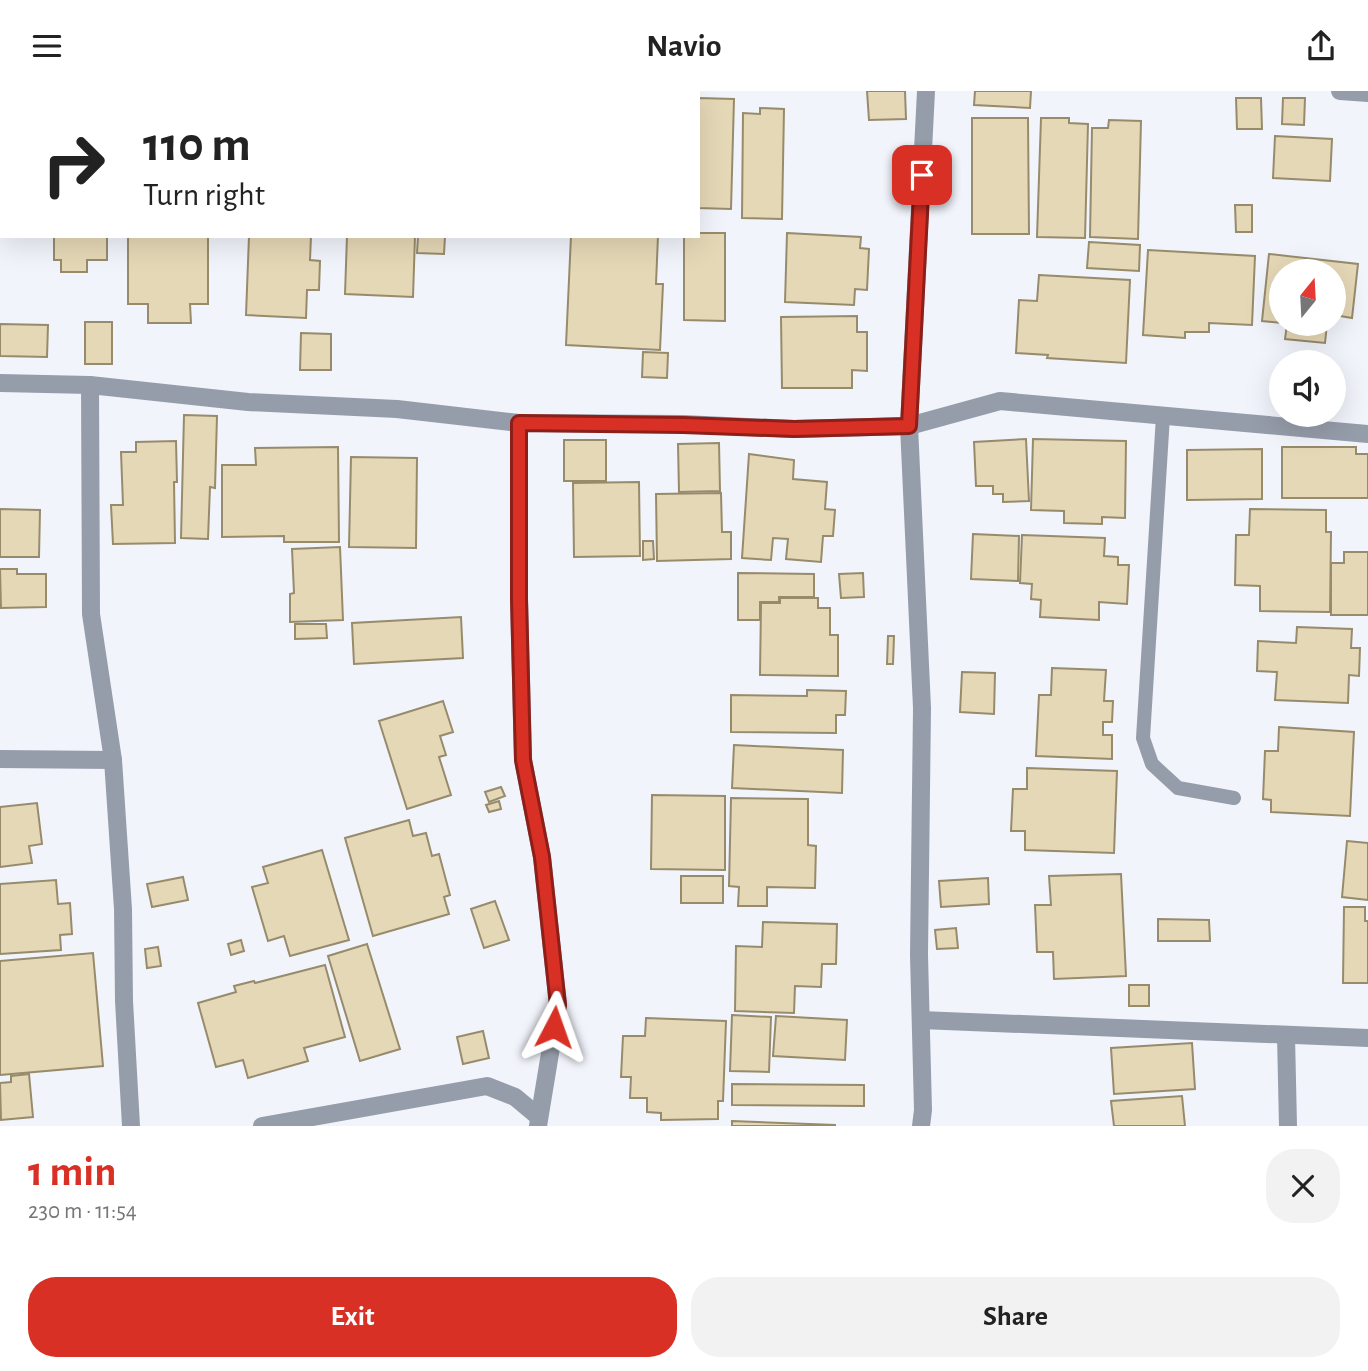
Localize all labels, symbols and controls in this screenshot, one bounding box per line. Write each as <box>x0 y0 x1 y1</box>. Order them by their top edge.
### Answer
icon: menu <box>28 27 66 65</box>
icon: share <box>1302 27 1340 65</box>
text: Navio <box>646 30 722 62</box>
icon: right <box>28 119 119 210</box>
text: 110 m <box>143 121 251 170</box>
pin <box>892 145 952 205</box>
icon: arrive <box>903 156 941 194</box>
text: Turn right <box>143 179 265 211</box>
north arrow <box>1269 259 1346 336</box>
map controls <box>1269 259 1346 427</box>
button: sound <box>1269 350 1346 427</box>
position arrow <box>517 990 591 1064</box>
button: close <box>1266 1149 1340 1223</box>
text: 1 min <box>28 1151 117 1193</box>
text: 230 m · 11:54 <box>28 1200 137 1223</box>
button: Exit <box>28 1277 677 1357</box>
button: Share <box>691 1277 1340 1357</box>

